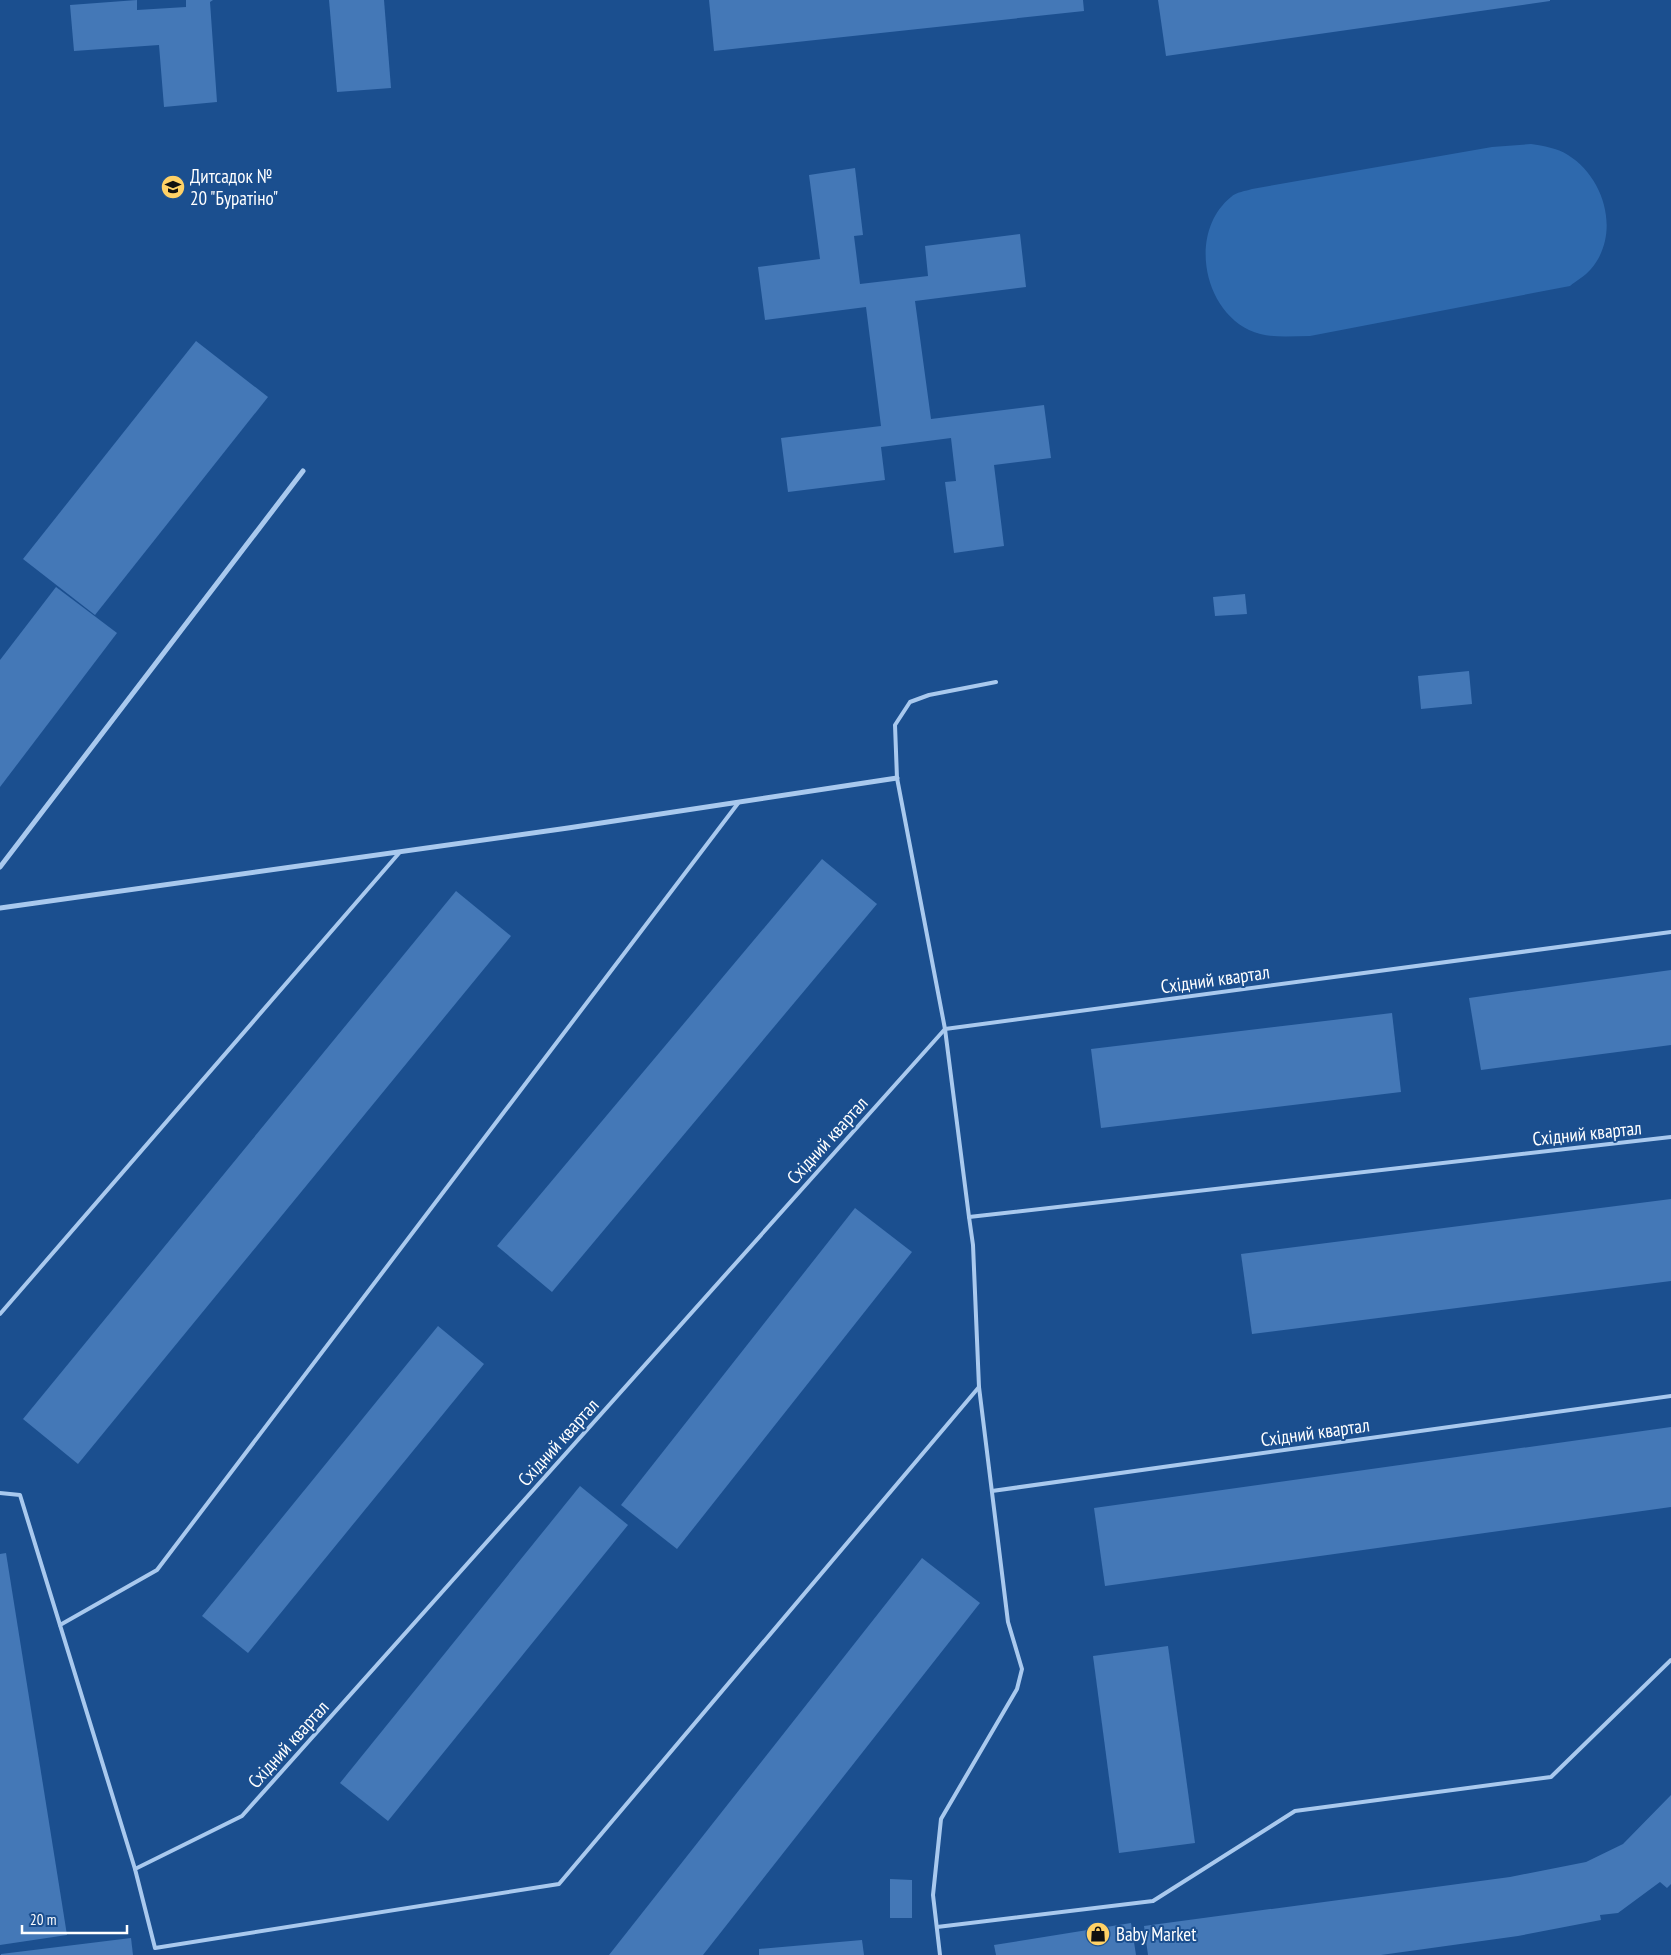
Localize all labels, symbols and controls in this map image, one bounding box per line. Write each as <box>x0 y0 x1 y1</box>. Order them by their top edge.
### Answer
place label: Дитсадок № 20 "Буратіно" <box>190 164 278 210</box>
school or university icon: Дитсадок № 20 "Буратіно" <box>160 174 186 200</box>
street label: Східний квартал <box>1159 959 1271 999</box>
street label: Східний квартал <box>781 1091 873 1189</box>
street label: Східний квартал <box>1531 1115 1643 1151</box>
street label: Східний квартал <box>512 1393 604 1491</box>
street label: Східний квартал <box>1259 1412 1371 1452</box>
street label: Східний квартал <box>242 1695 334 1793</box>
scale bar <box>22 1902 128 1934</box>
text: 20 m <box>30 1910 56 1929</box>
shop icon: Baby Market <box>1085 1921 1111 1947</box>
place label: Baby Market <box>1116 1922 1197 1946</box>

